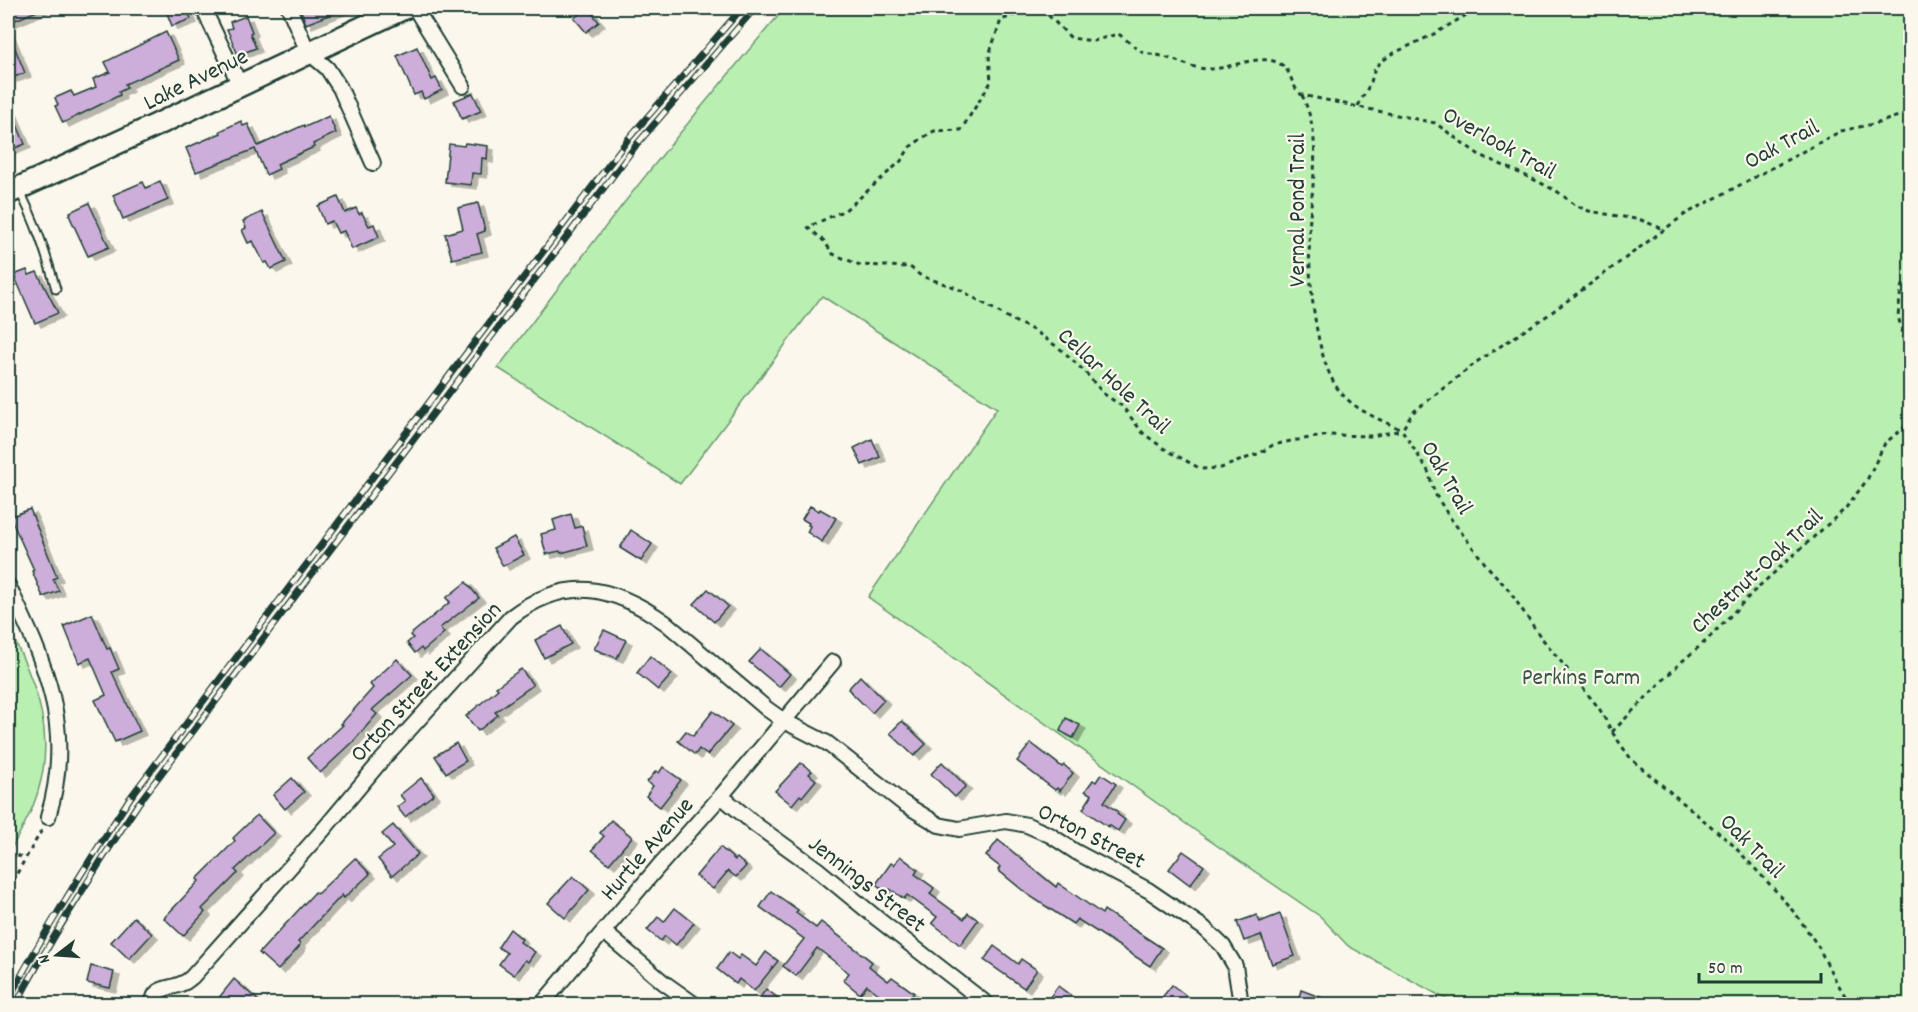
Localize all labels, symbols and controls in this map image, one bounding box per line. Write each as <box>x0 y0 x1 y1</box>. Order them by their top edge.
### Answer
street label: Lake Avenue <box>138 41 254 121</box>
street label: Overlook Trail <box>1435 99 1562 190</box>
street label: Oak Trail <box>1739 112 1826 179</box>
street label: Vernal Pond Trail <box>1282 133 1316 287</box>
street label: Cellar Hole Trail <box>1049 321 1177 444</box>
street label: Oak Trail <box>1411 435 1480 522</box>
street label: Chestnut-Oak Trail <box>1684 501 1832 643</box>
street label: Orton Street Extension <box>343 595 511 771</box>
park label: Perkins Farm <box>1522 662 1640 696</box>
street label: Hurtle Avenue <box>594 791 703 909</box>
street label: Orton Street <box>1031 796 1151 879</box>
street label: Oak Trail <box>1710 807 1791 888</box>
street label: Jennings Street <box>800 828 932 942</box>
north arrow <box>27 925 87 985</box>
scale bar <box>1699 946 1820 984</box>
text: N <box>33 951 57 966</box>
text: 50 m <box>1708 957 1743 982</box>

